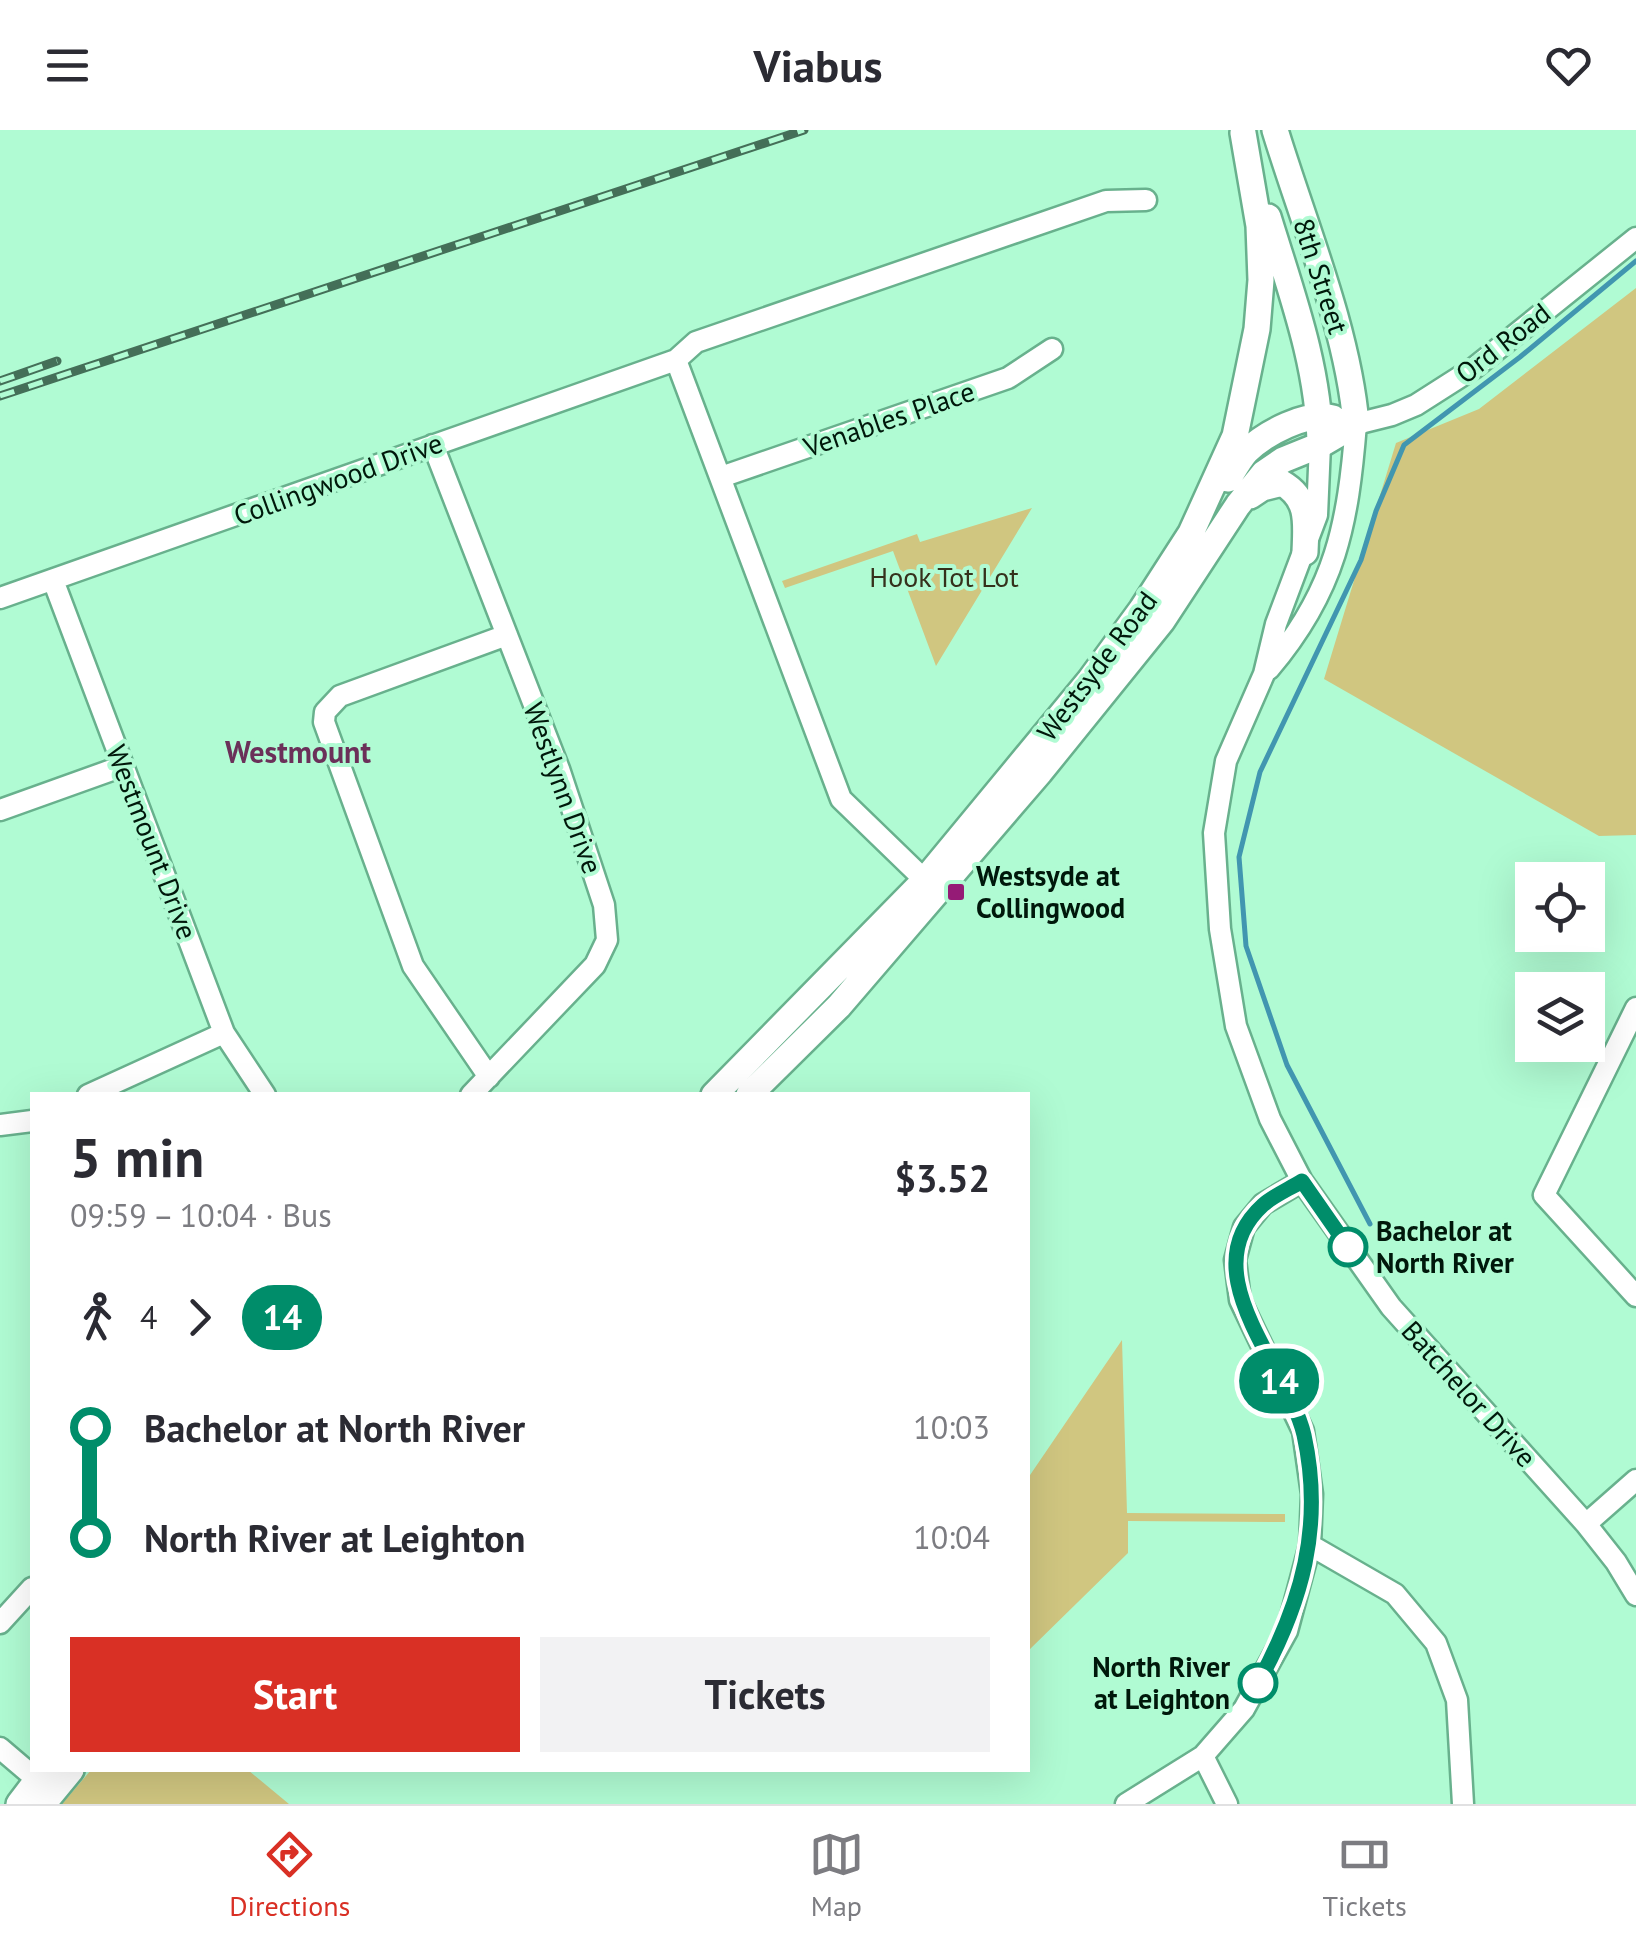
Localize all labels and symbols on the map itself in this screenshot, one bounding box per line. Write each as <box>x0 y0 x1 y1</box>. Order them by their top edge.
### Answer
street label: 8th Street <box>1285 214 1358 339</box>
street label: Ord Road <box>1448 294 1558 391</box>
street label: Venables Place <box>798 372 979 465</box>
street label: Collingwood Drive <box>228 424 447 534</box>
park label: Hook Tot Lot <box>869 558 1019 595</box>
street label: Westsyde Road <box>1028 583 1165 748</box>
street label: Westlynn Drive <box>515 697 612 879</box>
district label: Westmount <box>225 732 371 771</box>
street label: Westmount Drive <box>98 739 207 944</box>
place label: Westsyde at Collingwood <box>976 857 1125 926</box>
marker: Westsyde at Collingwood <box>945 881 967 903</box>
place label: Bachelor at North River <box>1376 1212 1514 1281</box>
marker: Bachelor at North River <box>1329 1228 1367 1266</box>
street label: Batchelor Drive <box>1394 1313 1545 1475</box>
line badge: 14 <box>1234 1348 1324 1414</box>
place label: North River at Leighton <box>1092 1648 1230 1717</box>
marker: North River at Leighton <box>1239 1664 1277 1702</box>

